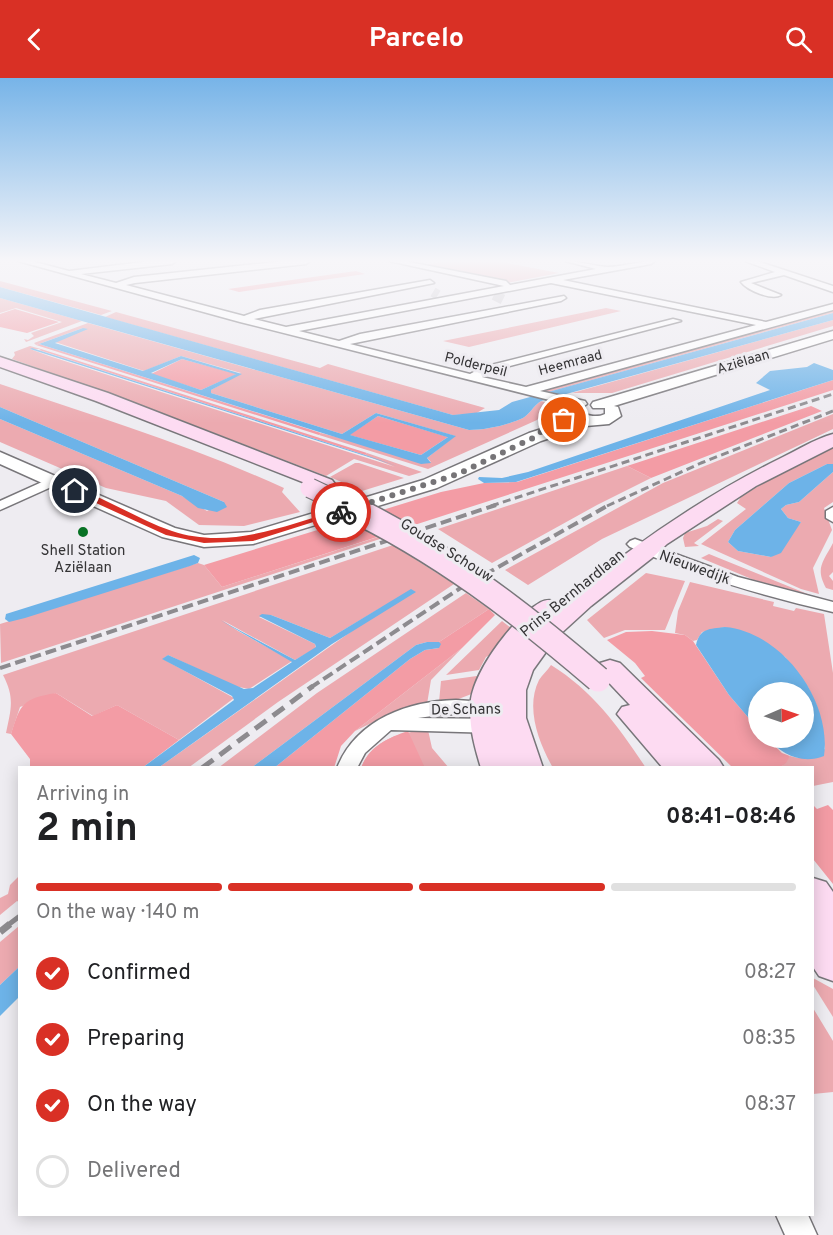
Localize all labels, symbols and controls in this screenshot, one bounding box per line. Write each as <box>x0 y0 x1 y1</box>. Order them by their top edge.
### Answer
text: Parcelo <box>369 22 464 56</box>
icon: back <box>18 23 51 56</box>
icon: search <box>782 23 815 56</box>
street label: Aziëlaan <box>715 346 772 378</box>
street label: Heemraad <box>537 347 604 380</box>
street label: Polderpeil <box>442 349 509 381</box>
pin <box>538 394 589 445</box>
icon: bag <box>547 403 580 436</box>
pin <box>49 465 100 516</box>
icon: home <box>58 474 91 507</box>
courier <box>311 482 371 542</box>
icon: bike <box>325 496 358 529</box>
street label: Goudse Schouw <box>396 515 497 588</box>
marker: Shell Station Aziëlaan <box>76 525 90 539</box>
place label: Shell Station Aziëlaan <box>40 542 126 578</box>
street label: Prins Bernhardlaan <box>517 546 629 642</box>
street label: Nieuwedijk <box>656 547 733 590</box>
north arrow <box>748 682 814 748</box>
map controls <box>748 682 814 748</box>
street label: De Schans <box>431 700 501 721</box>
text: Arriving in <box>36 782 129 808</box>
text: 08:41–08:46 <box>666 804 796 831</box>
text: 2 min <box>36 806 138 855</box>
text: On the way · 140 m <box>36 900 199 926</box>
icon: check <box>36 957 69 990</box>
text: Confirmed <box>87 960 191 987</box>
text: 08:27 <box>744 960 796 986</box>
icon: check <box>36 1023 69 1056</box>
text: Preparing <box>87 1026 185 1053</box>
text: 08:35 <box>742 1026 796 1052</box>
icon: check <box>36 1089 69 1122</box>
text: On the way <box>87 1092 197 1119</box>
text: 08:37 <box>744 1092 796 1118</box>
text: Delivered <box>87 1158 181 1185</box>

